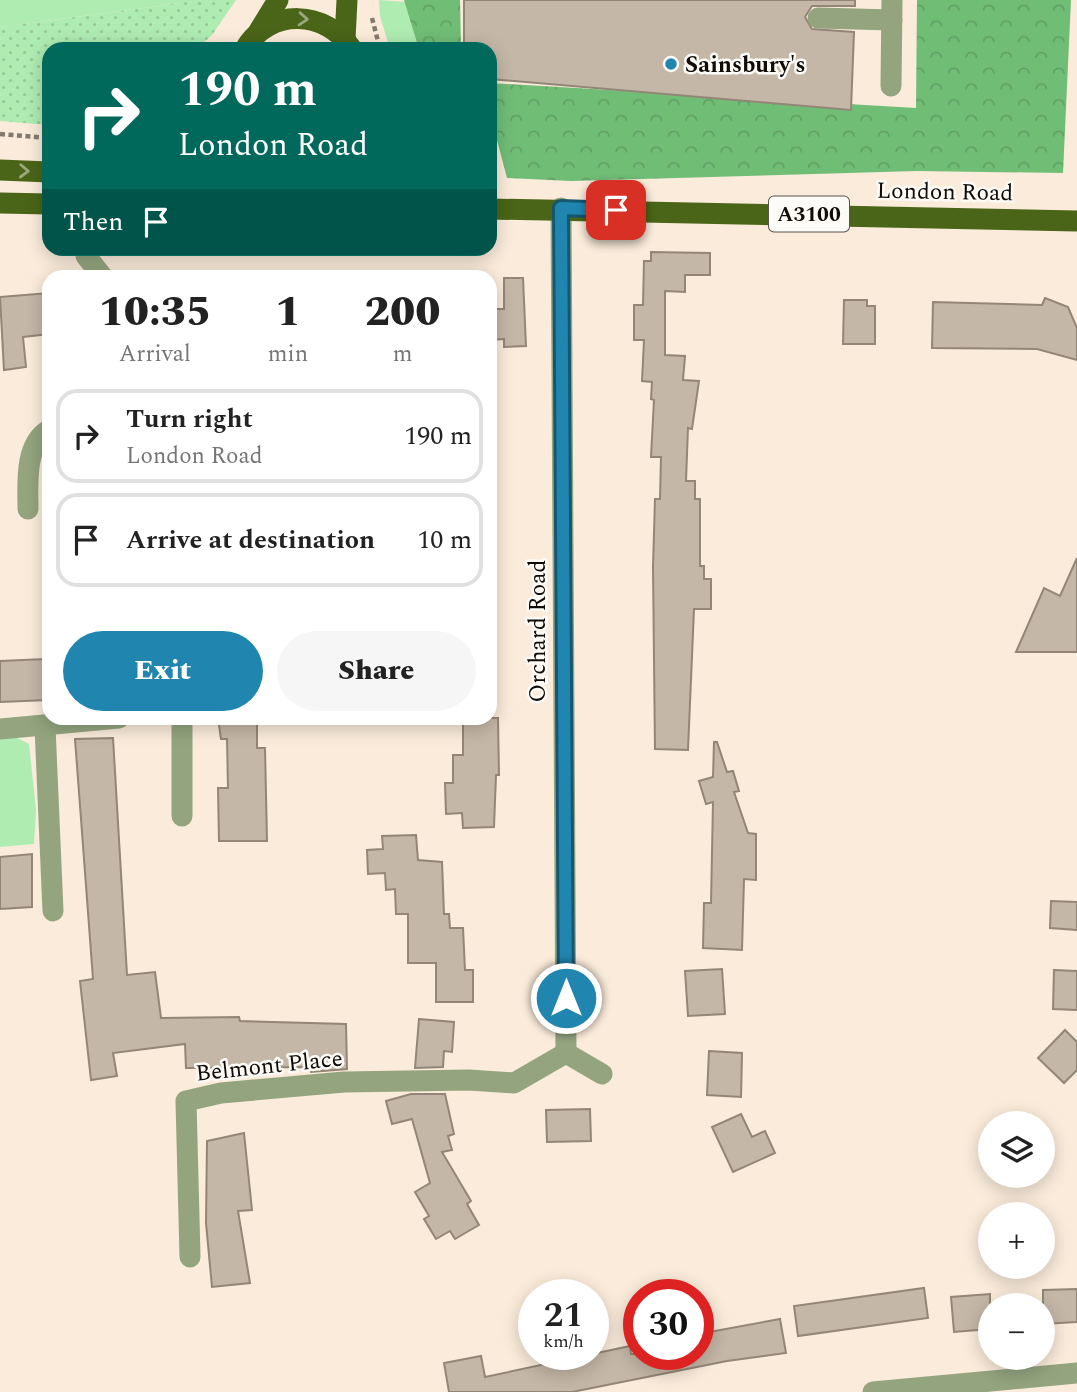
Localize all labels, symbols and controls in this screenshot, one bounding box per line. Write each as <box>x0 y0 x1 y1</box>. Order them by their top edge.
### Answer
one-way arrow <box>298 11 309 26</box>
place label: Sainsbury's <box>685 48 806 83</box>
text: 190 m <box>178 53 317 128</box>
marker: Sainsbury's <box>663 56 679 72</box>
icon: right <box>63 70 154 161</box>
text: London Road <box>178 121 368 170</box>
one-way arrow <box>19 163 30 178</box>
street label: London Road <box>876 174 1014 211</box>
pin <box>586 180 646 240</box>
icon: arrive <box>597 191 635 229</box>
road number: A3100 <box>769 196 849 232</box>
text: Then <box>63 202 123 242</box>
icon: arrive <box>137 203 175 241</box>
text: 10:35 <box>99 281 211 344</box>
text: 1 <box>275 281 301 344</box>
text: 200 <box>365 281 440 344</box>
text: Arrival <box>119 337 191 372</box>
text: min <box>268 337 308 372</box>
text: m <box>393 337 412 372</box>
text: Turn right <box>126 399 253 439</box>
text: 190 m <box>404 416 472 456</box>
icon: right <box>67 417 105 455</box>
text: London Road <box>126 439 263 474</box>
text: Arrive at destination <box>126 520 375 560</box>
text: 10 m <box>417 520 472 560</box>
icon: arrive <box>67 521 105 559</box>
street label: Orchard Road <box>521 559 556 702</box>
button: Exit <box>63 631 263 711</box>
button: Share <box>277 631 476 711</box>
position arrow <box>529 961 603 1035</box>
street label: Belmont Place <box>194 1041 344 1092</box>
map controls <box>978 1111 1055 1370</box>
button: layers <box>978 1111 1055 1188</box>
button: + <box>978 1202 1055 1279</box>
speed limit sign: 30 <box>623 1279 714 1370</box>
text: 21 <box>544 1289 583 1342</box>
button: − <box>978 1293 1055 1370</box>
text: km/h <box>543 1328 584 1355</box>

